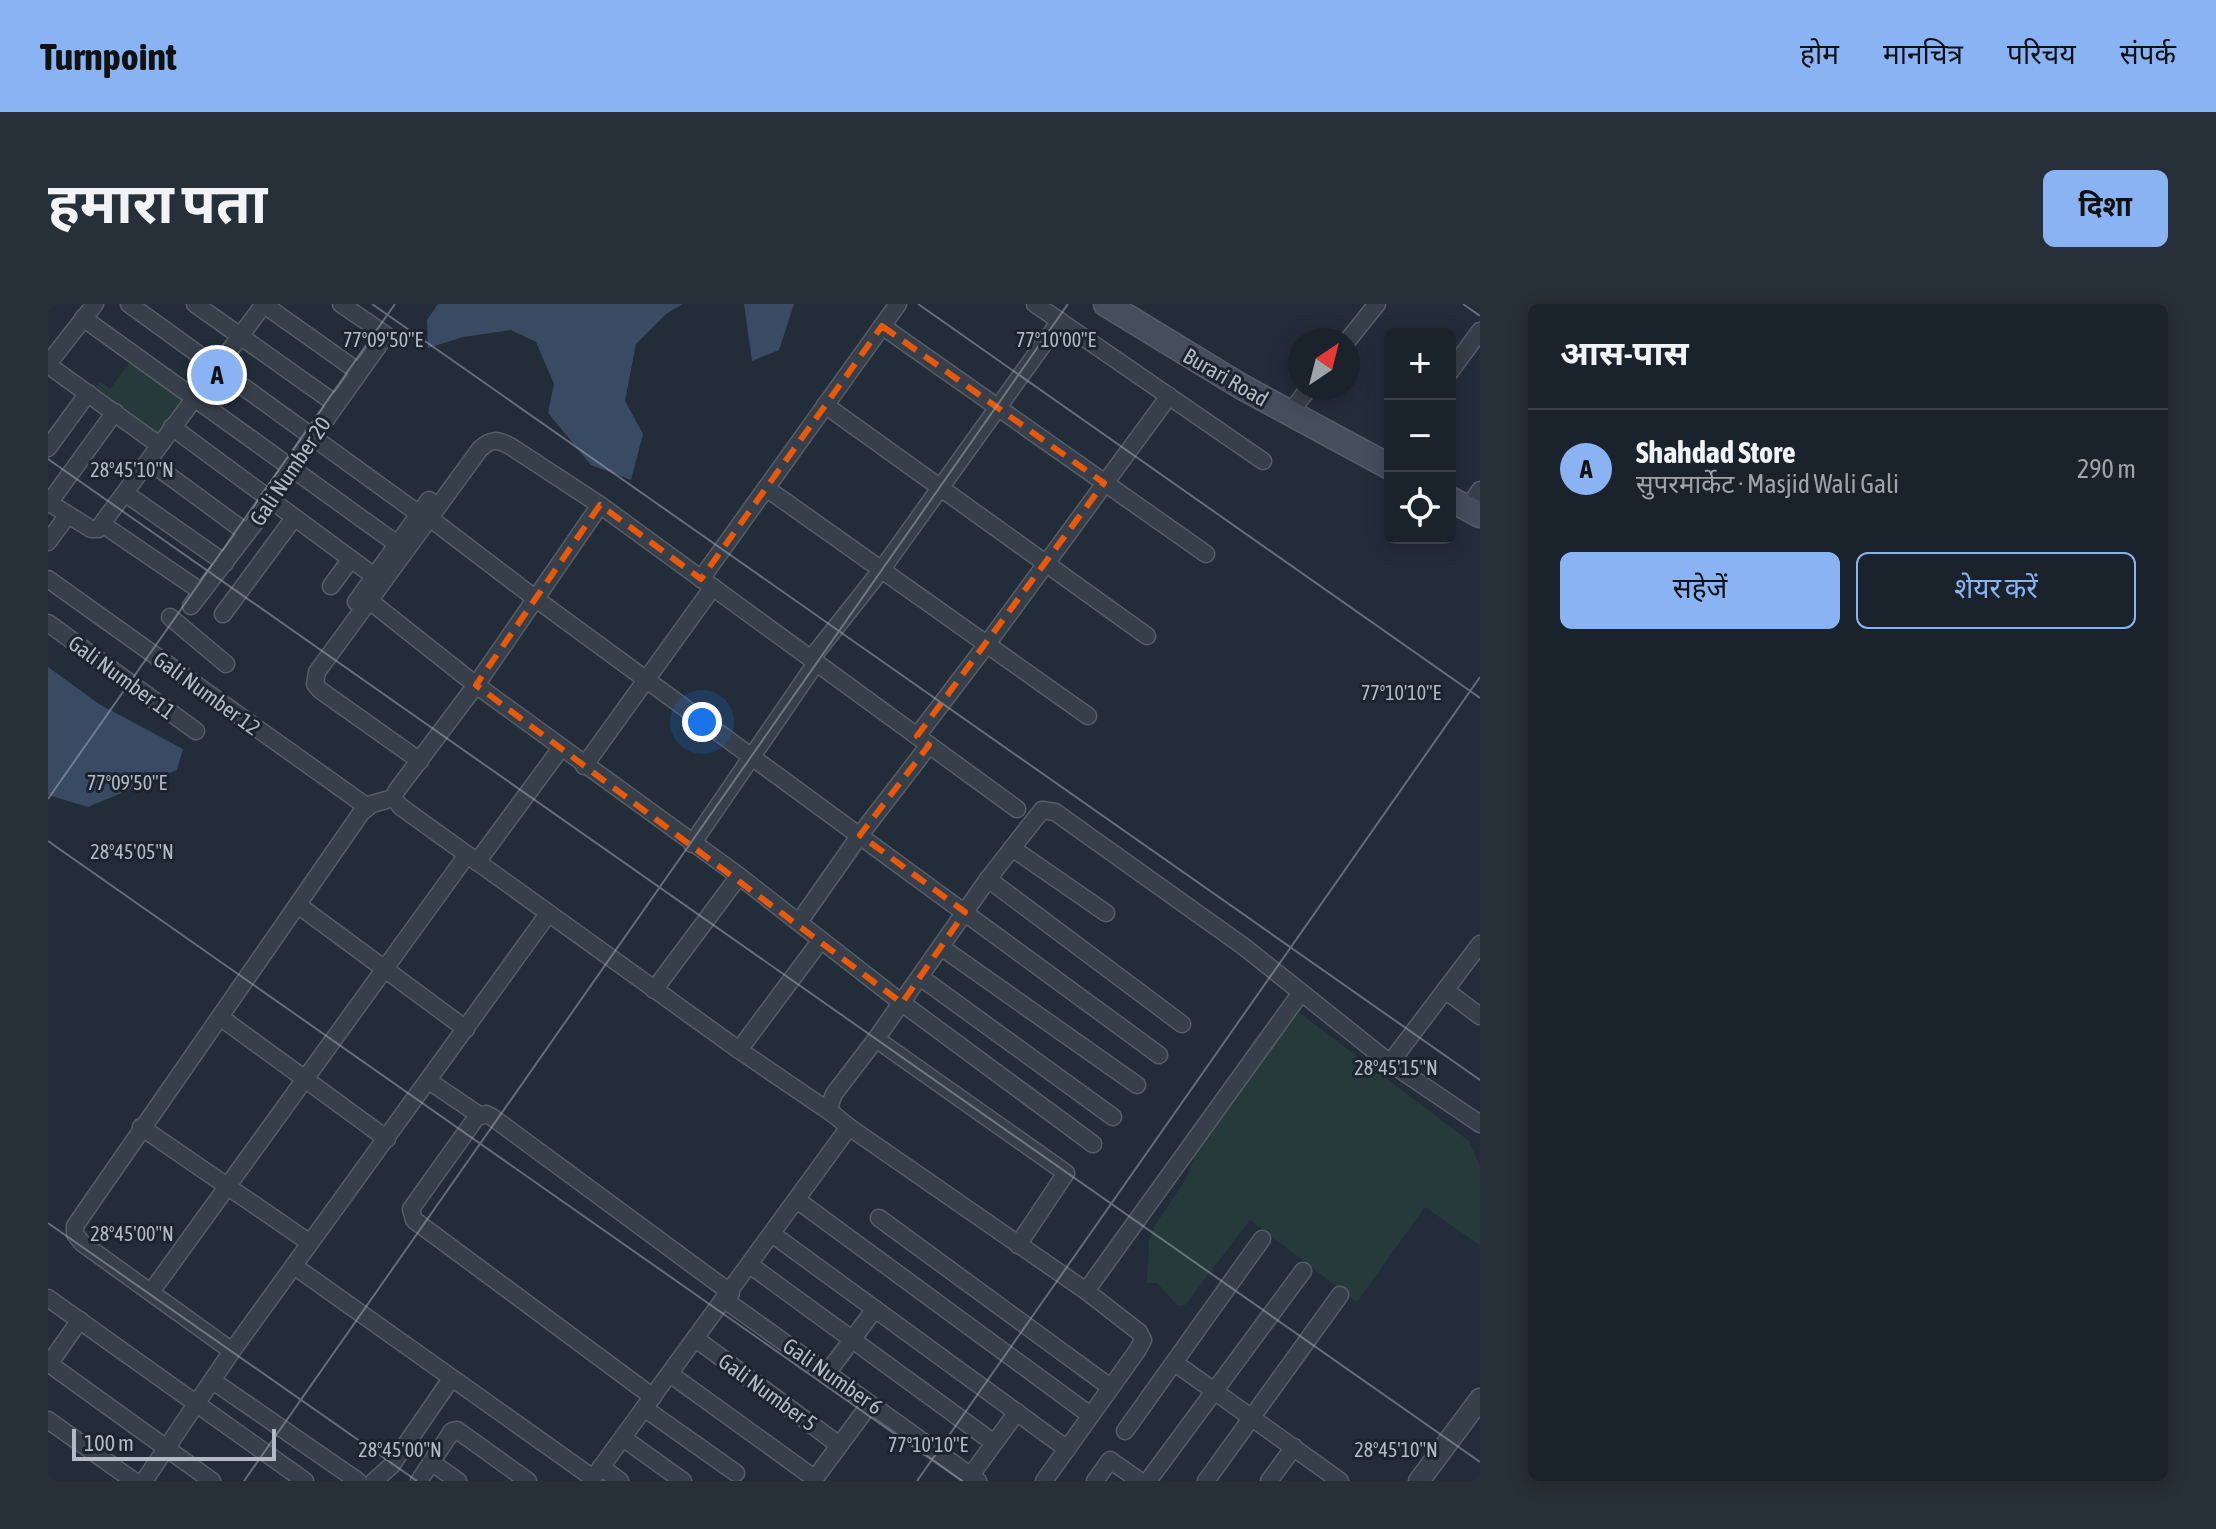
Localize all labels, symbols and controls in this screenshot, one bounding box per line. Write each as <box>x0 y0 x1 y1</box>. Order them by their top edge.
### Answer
text: Turnpoint <box>40 35 177 78</box>
text: होम <box>1800 38 1839 70</box>
text: मानचित्र <box>1883 38 1963 70</box>
text: परिचय <box>2007 38 2076 70</box>
text: संपर्क <box>2120 38 2176 70</box>
button: दिशा <box>2043 170 2168 247</box>
text: हमारा पता <box>48 171 267 235</box>
text: 77°09'50"E <box>343 328 424 351</box>
text: 77°10'00"E <box>1016 328 1097 351</box>
north arrow <box>1288 328 1360 400</box>
map controls <box>1384 328 1456 544</box>
button: + <box>1384 328 1456 400</box>
text: आस-पास <box>1560 333 1689 372</box>
street label: Burari Road <box>1179 342 1273 412</box>
pin: A <box>191 345 243 405</box>
button: − <box>1384 400 1456 472</box>
street label: Gali Number 20 <box>244 412 336 530</box>
text: Shahdad Store <box>1636 435 1796 469</box>
text: A <box>1580 454 1592 484</box>
text: 290 m <box>2077 454 2136 484</box>
text: 28°45'10"N <box>90 458 174 481</box>
text: सुपरमार्केट · Masjid Wali Gali <box>1636 469 1899 499</box>
button: locate <box>1384 472 1456 544</box>
button: सहेजें <box>1560 552 1840 629</box>
button: शेयर करें <box>1856 552 2136 629</box>
street label: Gali Number 11 <box>63 629 181 725</box>
street label: Gali Number 12 <box>148 645 266 741</box>
text: 77°10'10"E <box>1361 681 1442 704</box>
your location <box>682 702 722 742</box>
text: 77°09'50"E <box>87 771 168 794</box>
text: 28°45'05"N <box>90 840 174 863</box>
text: 28°45'15"N <box>1354 1056 1438 1079</box>
text: 28°45'00"N <box>90 1222 174 1245</box>
street label: Gali Number 6 <box>778 1332 888 1420</box>
street label: Gali Number 5 <box>714 1348 822 1436</box>
scale bar <box>72 1425 276 1461</box>
text: 100 m <box>84 1430 134 1456</box>
text: 77°10'10"E <box>888 1433 969 1456</box>
text: 28°45'00"N <box>358 1438 442 1461</box>
text: 28°45'10"N <box>1354 1438 1438 1461</box>

